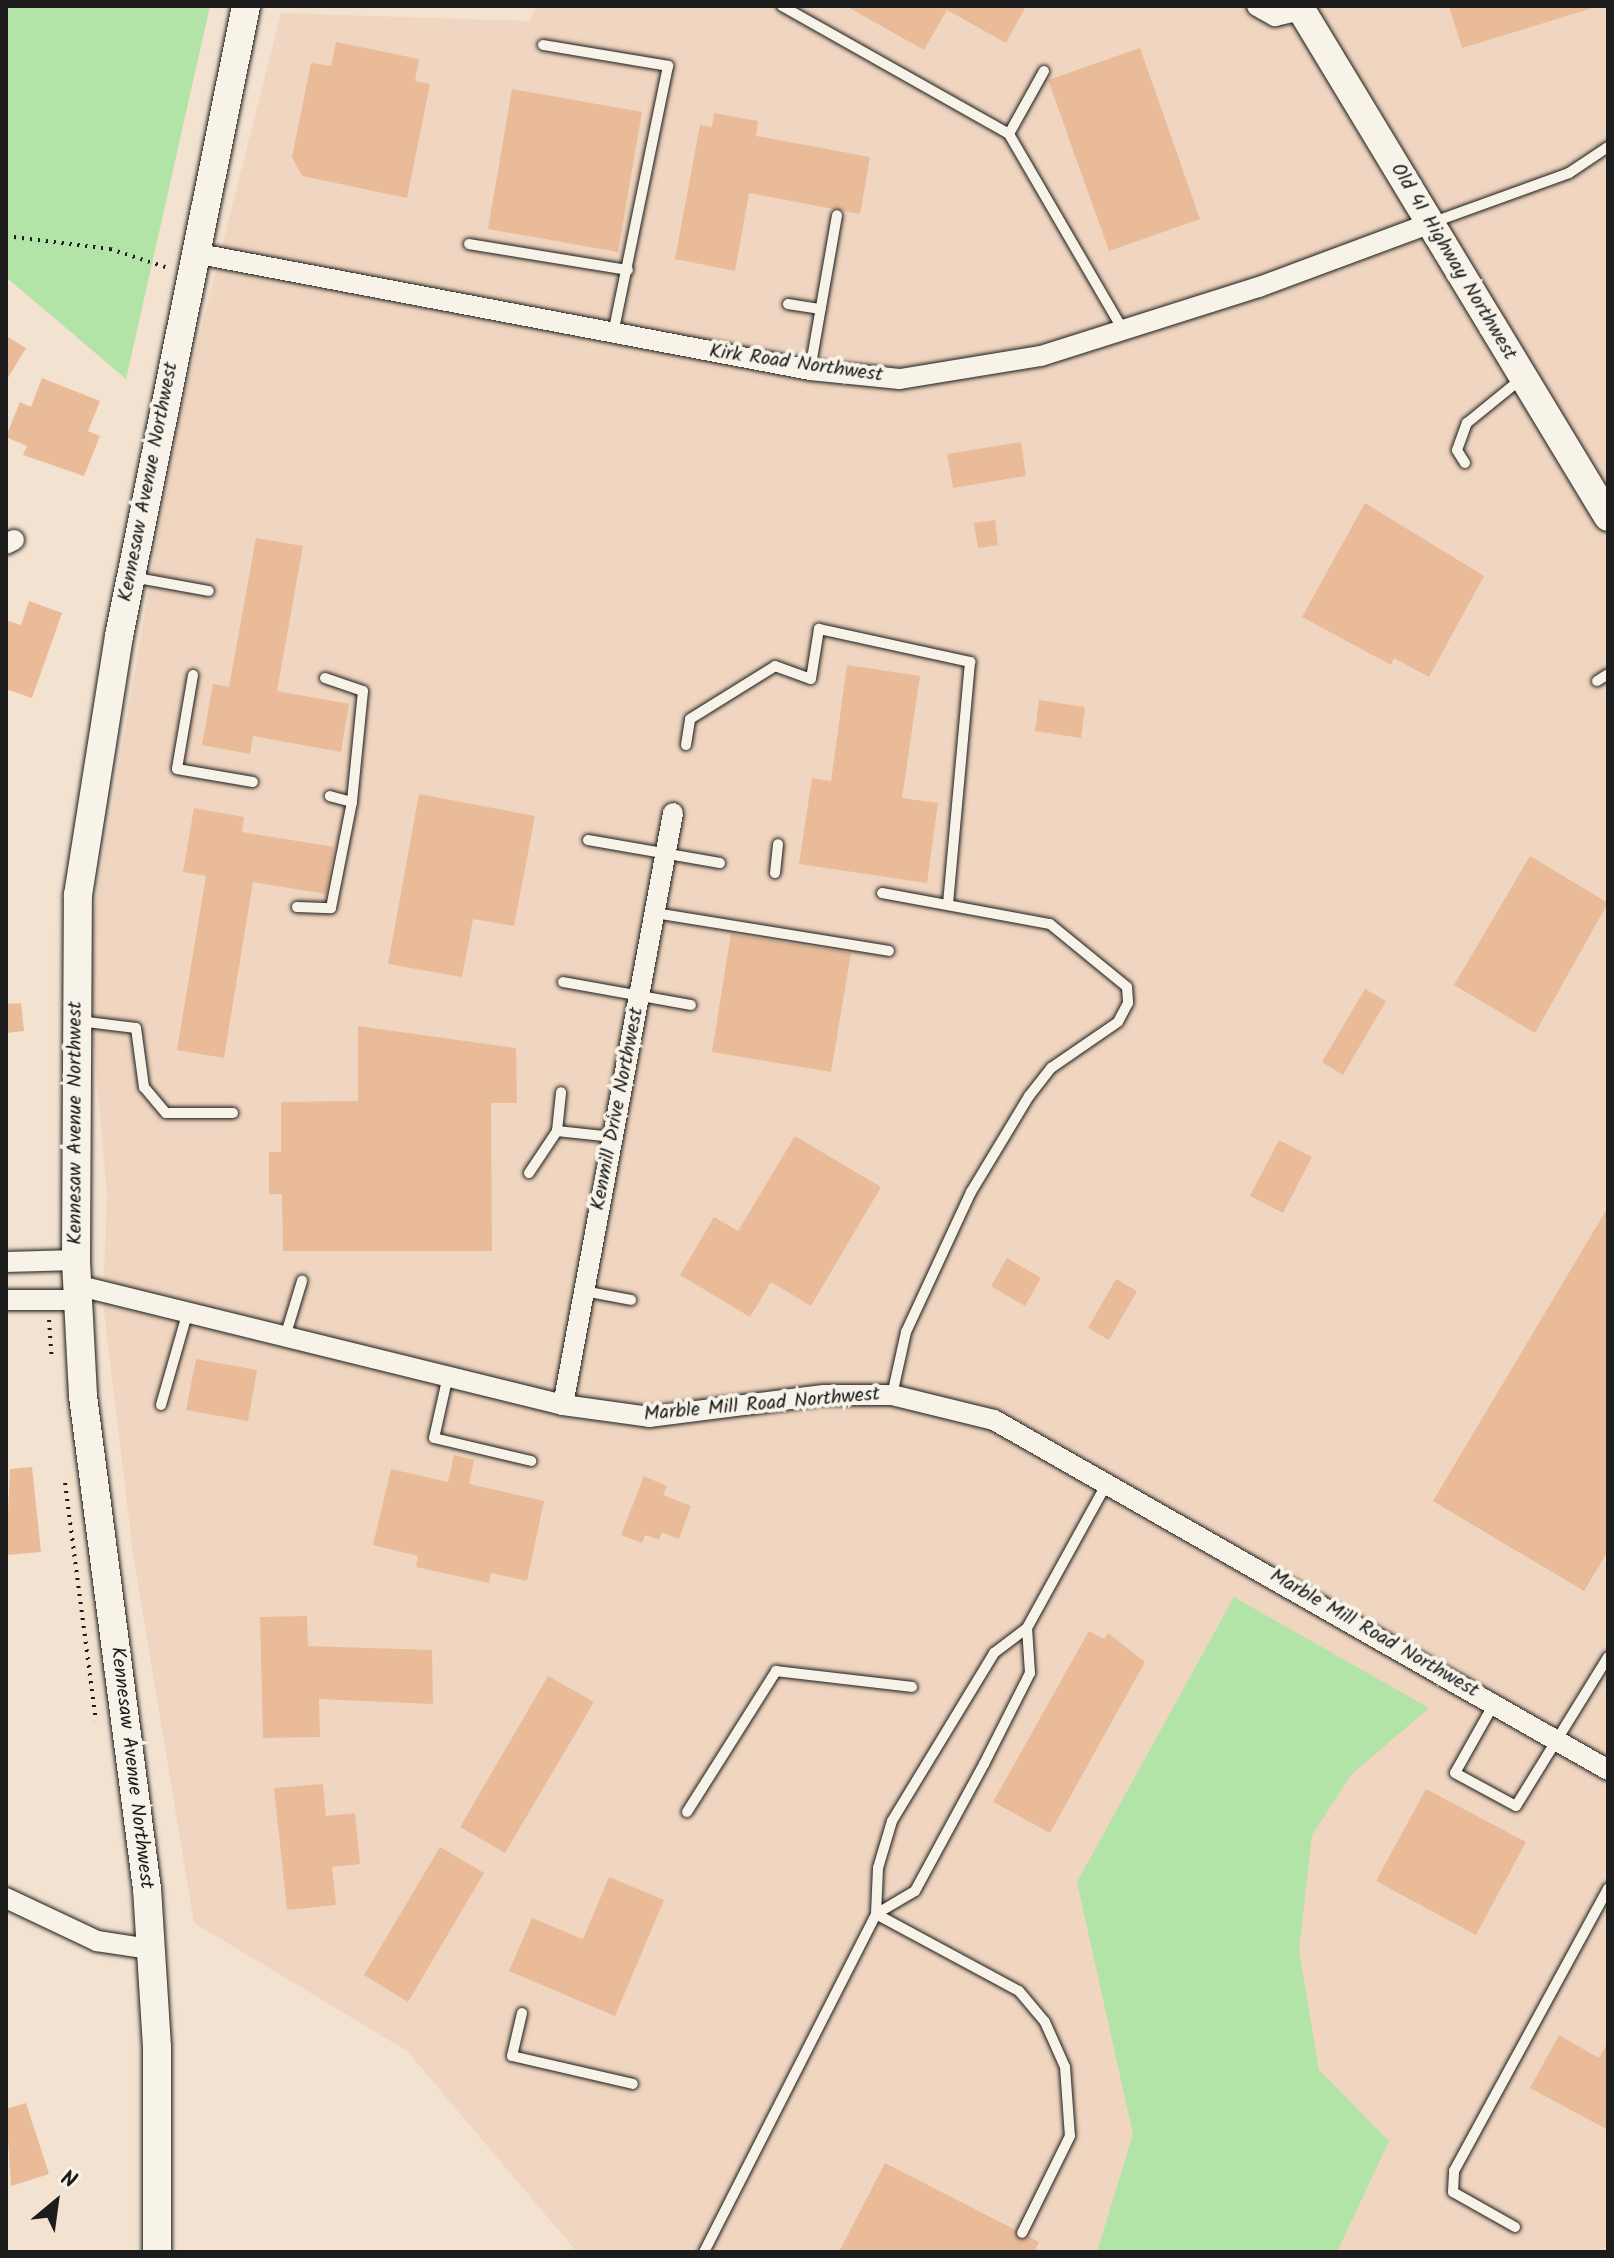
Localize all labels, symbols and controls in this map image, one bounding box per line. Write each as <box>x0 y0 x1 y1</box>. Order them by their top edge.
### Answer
street label: Old 41 Highway Northwest <box>1385 159 1521 365</box>
street label: Kirk Road Northwest <box>708 340 884 388</box>
street label: Kennesaw Avenue Northwest <box>114 360 184 604</box>
street label: Kennesaw Avenue Northwest <box>64 1001 88 1245</box>
street label: Kenmill Drive Northwest <box>587 1006 649 1212</box>
street label: Marble Mill Road Northwest <box>643 1383 881 1427</box>
street label: Marble Mill Road Northwest <box>1265 1564 1483 1704</box>
street label: Kennesaw Avenue Northwest <box>104 1646 158 1890</box>
north arrow <box>16 2162 96 2242</box>
text: N <box>53 2162 82 2199</box>

